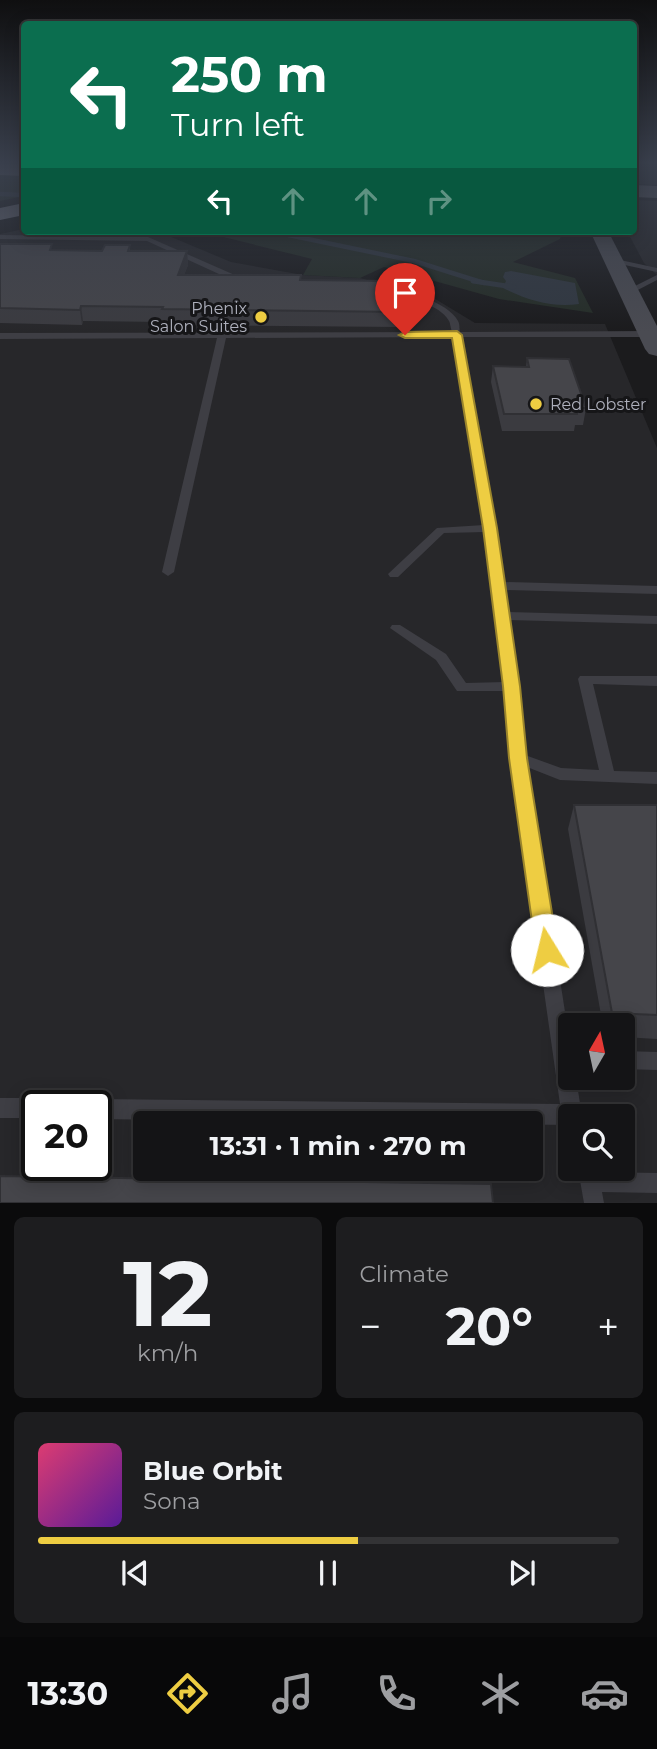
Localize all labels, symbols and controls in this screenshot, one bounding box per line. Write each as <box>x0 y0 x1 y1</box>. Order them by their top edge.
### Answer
text: 250 m <box>171 45 328 104</box>
icon: left <box>56 49 147 140</box>
text: Turn left <box>171 105 305 144</box>
icon: left <box>201 182 239 220</box>
icon: ahead <box>274 182 312 220</box>
icon: ahead <box>347 182 385 220</box>
icon: right <box>420 182 458 220</box>
pin <box>375 263 435 335</box>
icon: arrive <box>386 274 424 312</box>
place label: Phenix Salon Suites <box>150 299 247 336</box>
marker: Phenix Salon Suites <box>253 309 269 325</box>
place label: Red Lobster <box>550 395 647 414</box>
marker: Red Lobster <box>528 396 544 412</box>
position arrow <box>510 913 584 987</box>
north arrow <box>558 1013 635 1090</box>
map controls <box>558 1013 635 1181</box>
speed limit sign: 20 <box>21 1090 112 1181</box>
button: search <box>558 1104 635 1181</box>
text: 13:31 · 1 min · 270 m <box>210 1130 466 1162</box>
text: 12 <box>123 1238 212 1349</box>
text: Climate <box>360 1260 449 1288</box>
text: 20° <box>445 1295 533 1358</box>
text: − <box>360 1303 381 1350</box>
text: + <box>597 1303 619 1350</box>
text: km/h <box>137 1339 198 1367</box>
text: Blue Orbit <box>143 1455 282 1487</box>
text: Sona <box>143 1487 201 1515</box>
icon: previous <box>116 1554 154 1592</box>
icon: pause <box>309 1554 347 1592</box>
icon: next <box>503 1554 541 1592</box>
icon: directions <box>163 1669 212 1718</box>
icon: music <box>268 1669 317 1718</box>
icon: phone <box>372 1669 421 1718</box>
icon: climate <box>476 1669 525 1718</box>
icon: car <box>580 1669 629 1718</box>
text: 13:30 <box>28 1674 108 1713</box>

